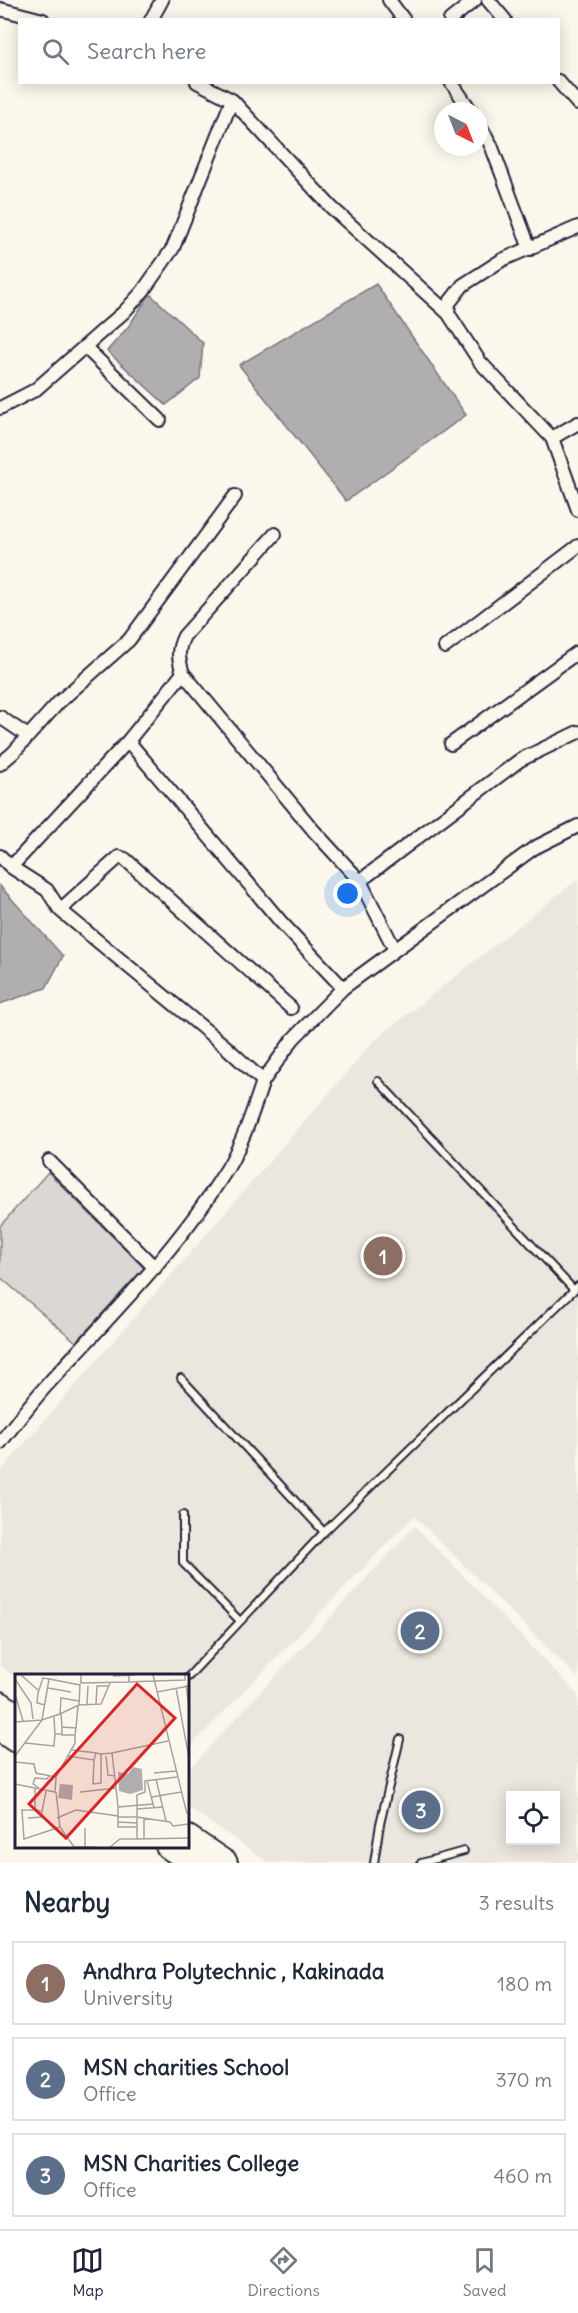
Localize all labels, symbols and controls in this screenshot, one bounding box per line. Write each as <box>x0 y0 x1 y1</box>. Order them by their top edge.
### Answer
search box <box>18 18 560 84</box>
icon: search <box>39 35 72 68</box>
text: Search here <box>87 37 206 65</box>
north arrow <box>434 102 488 156</box>
your location <box>333 879 362 908</box>
pin: 1 <box>364 1234 403 1278</box>
pin: 2 <box>400 1608 440 1654</box>
inset map <box>15 1674 189 1848</box>
pin: 3 <box>402 1788 440 1832</box>
map controls <box>506 1791 560 1845</box>
button: locate <box>506 1791 560 1845</box>
text: Nearby <box>24 1886 110 1919</box>
text: 3 results <box>478 1890 554 1915</box>
text: Andhra Polytechnic , Kakinada <box>83 1957 384 1985</box>
text: 1 <box>42 1971 49 1996</box>
text: 180 m <box>497 1971 552 1996</box>
text: University <box>83 1985 173 2010</box>
text: MSN charities School <box>83 2053 289 2081</box>
text: 2 <box>40 2067 51 2092</box>
text: 370 m <box>495 2067 552 2092</box>
text: Office <box>83 2081 137 2106</box>
text: MSN Charities College <box>83 2149 299 2177</box>
text: 3 <box>40 2163 51 2188</box>
text: 460 m <box>493 2163 552 2188</box>
text: Office <box>83 2177 137 2202</box>
tab: Map <box>71 2244 104 2300</box>
tab: Directions <box>247 2244 320 2300</box>
tab: Saved <box>463 2244 507 2300</box>

